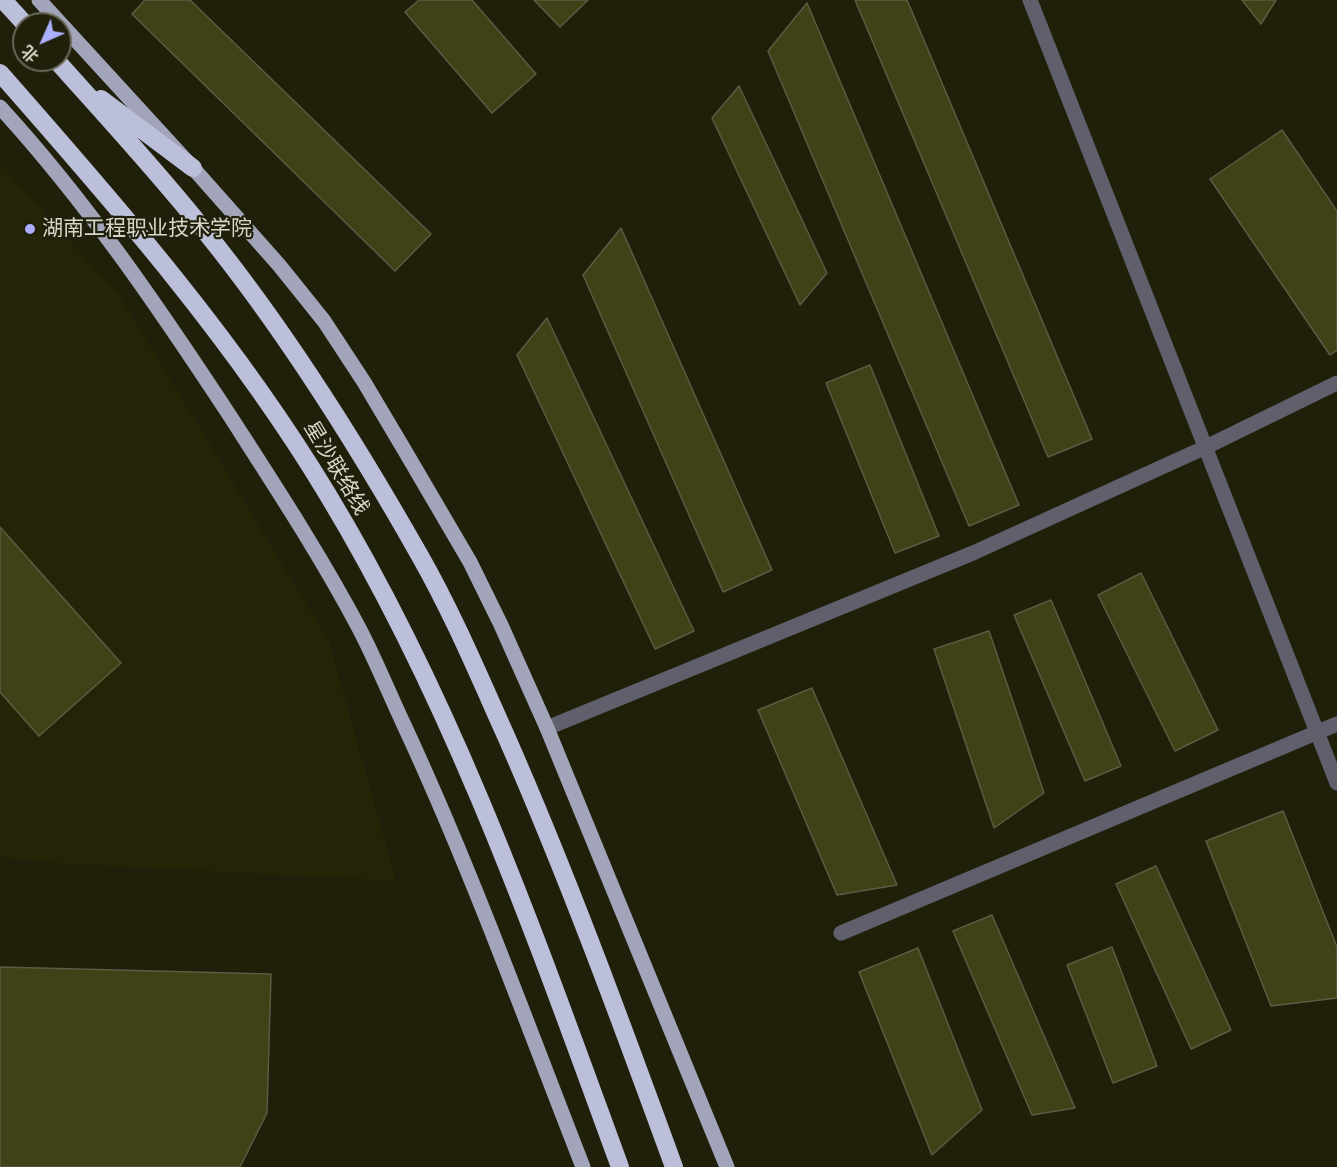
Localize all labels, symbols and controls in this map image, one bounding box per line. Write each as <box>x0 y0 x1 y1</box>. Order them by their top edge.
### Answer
north arrow <box>12 12 72 72</box>
text: 北 <box>18 41 43 66</box>
place label: 湖南工程职业技术学院 <box>42 216 252 242</box>
marker: 湖南工程职业技术学院 <box>23 222 37 236</box>
street label: 星沙联络线 <box>298 417 374 519</box>

